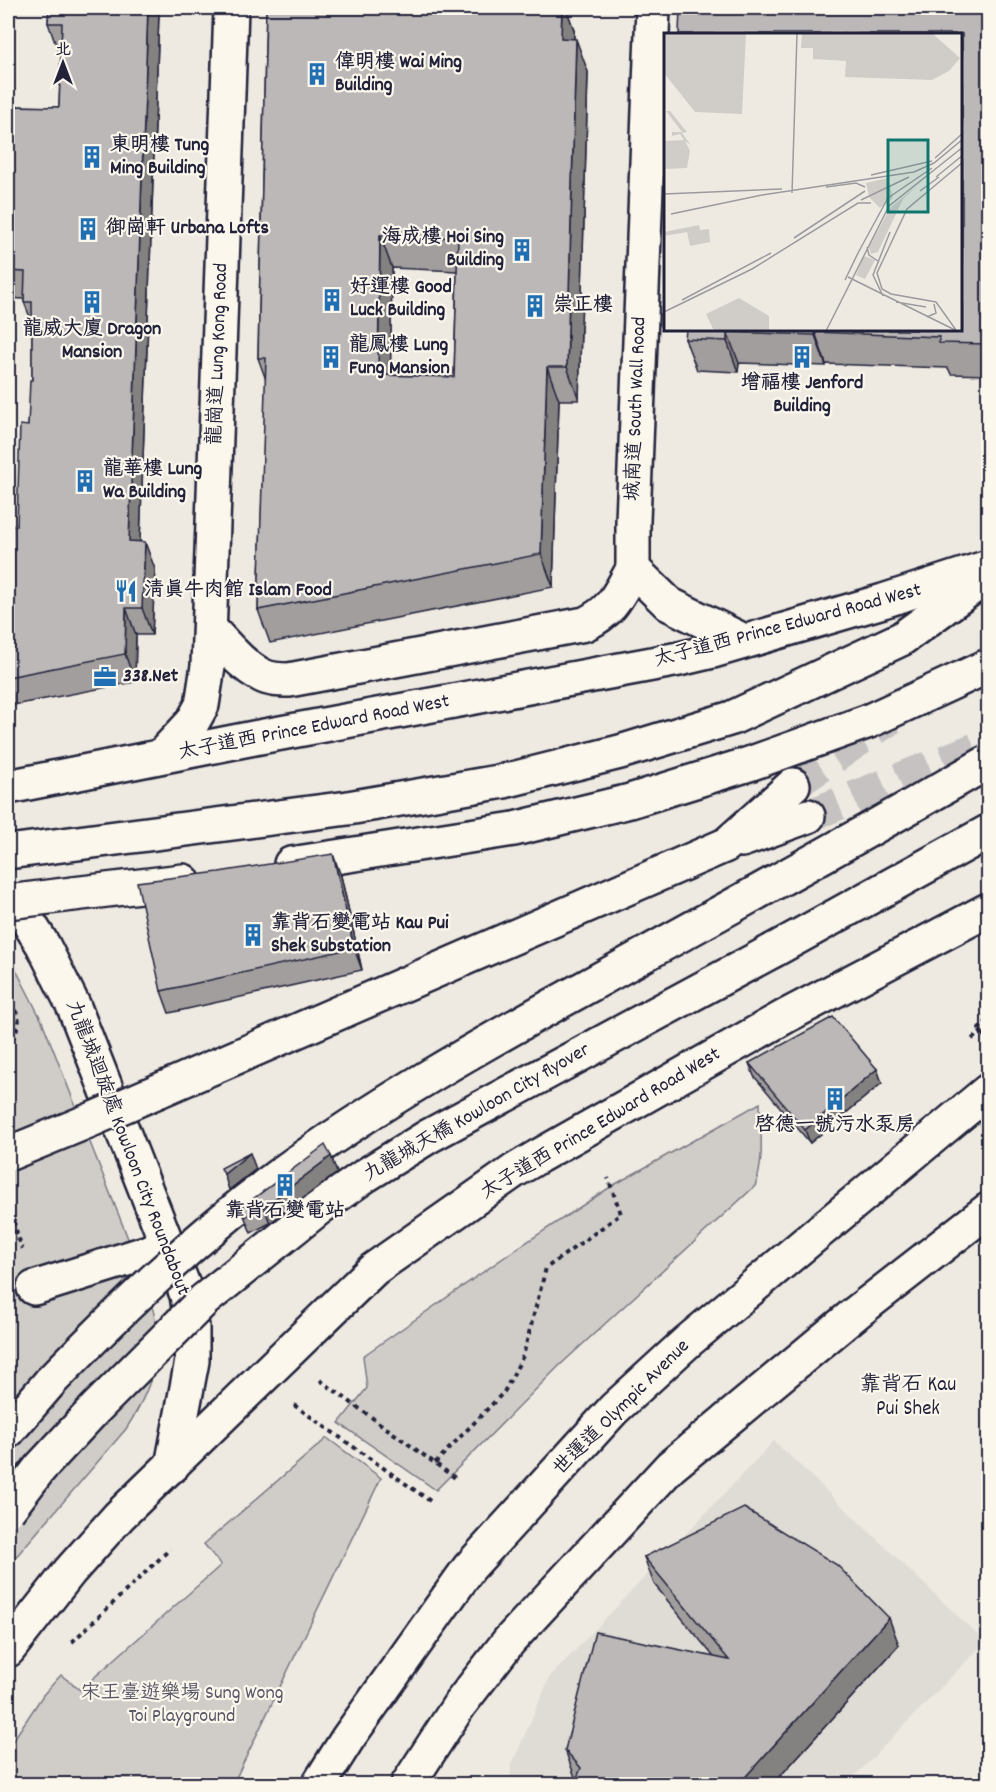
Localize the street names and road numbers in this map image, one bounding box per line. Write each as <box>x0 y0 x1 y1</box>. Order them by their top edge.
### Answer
street label: 龍崗道 Lung Kong Road <box>202 263 236 445</box>
street label: 城南道 South Wall Road <box>620 316 654 502</box>
street label: 太子道西 Prince Edward Road West <box>651 577 925 675</box>
street label: 太子道西 Prince Edward Road West <box>176 688 452 768</box>
street label: 九龍城迴旋處 Kowloon City Roundabout <box>58 996 196 1300</box>
street label: 九龍城天橋 Kowloon City flyover <box>359 1036 596 1189</box>
street label: 太子道西 Prince Edward Road West <box>476 1041 726 1207</box>
street label: 世運道 Olympic Avenue <box>547 1333 697 1483</box>

